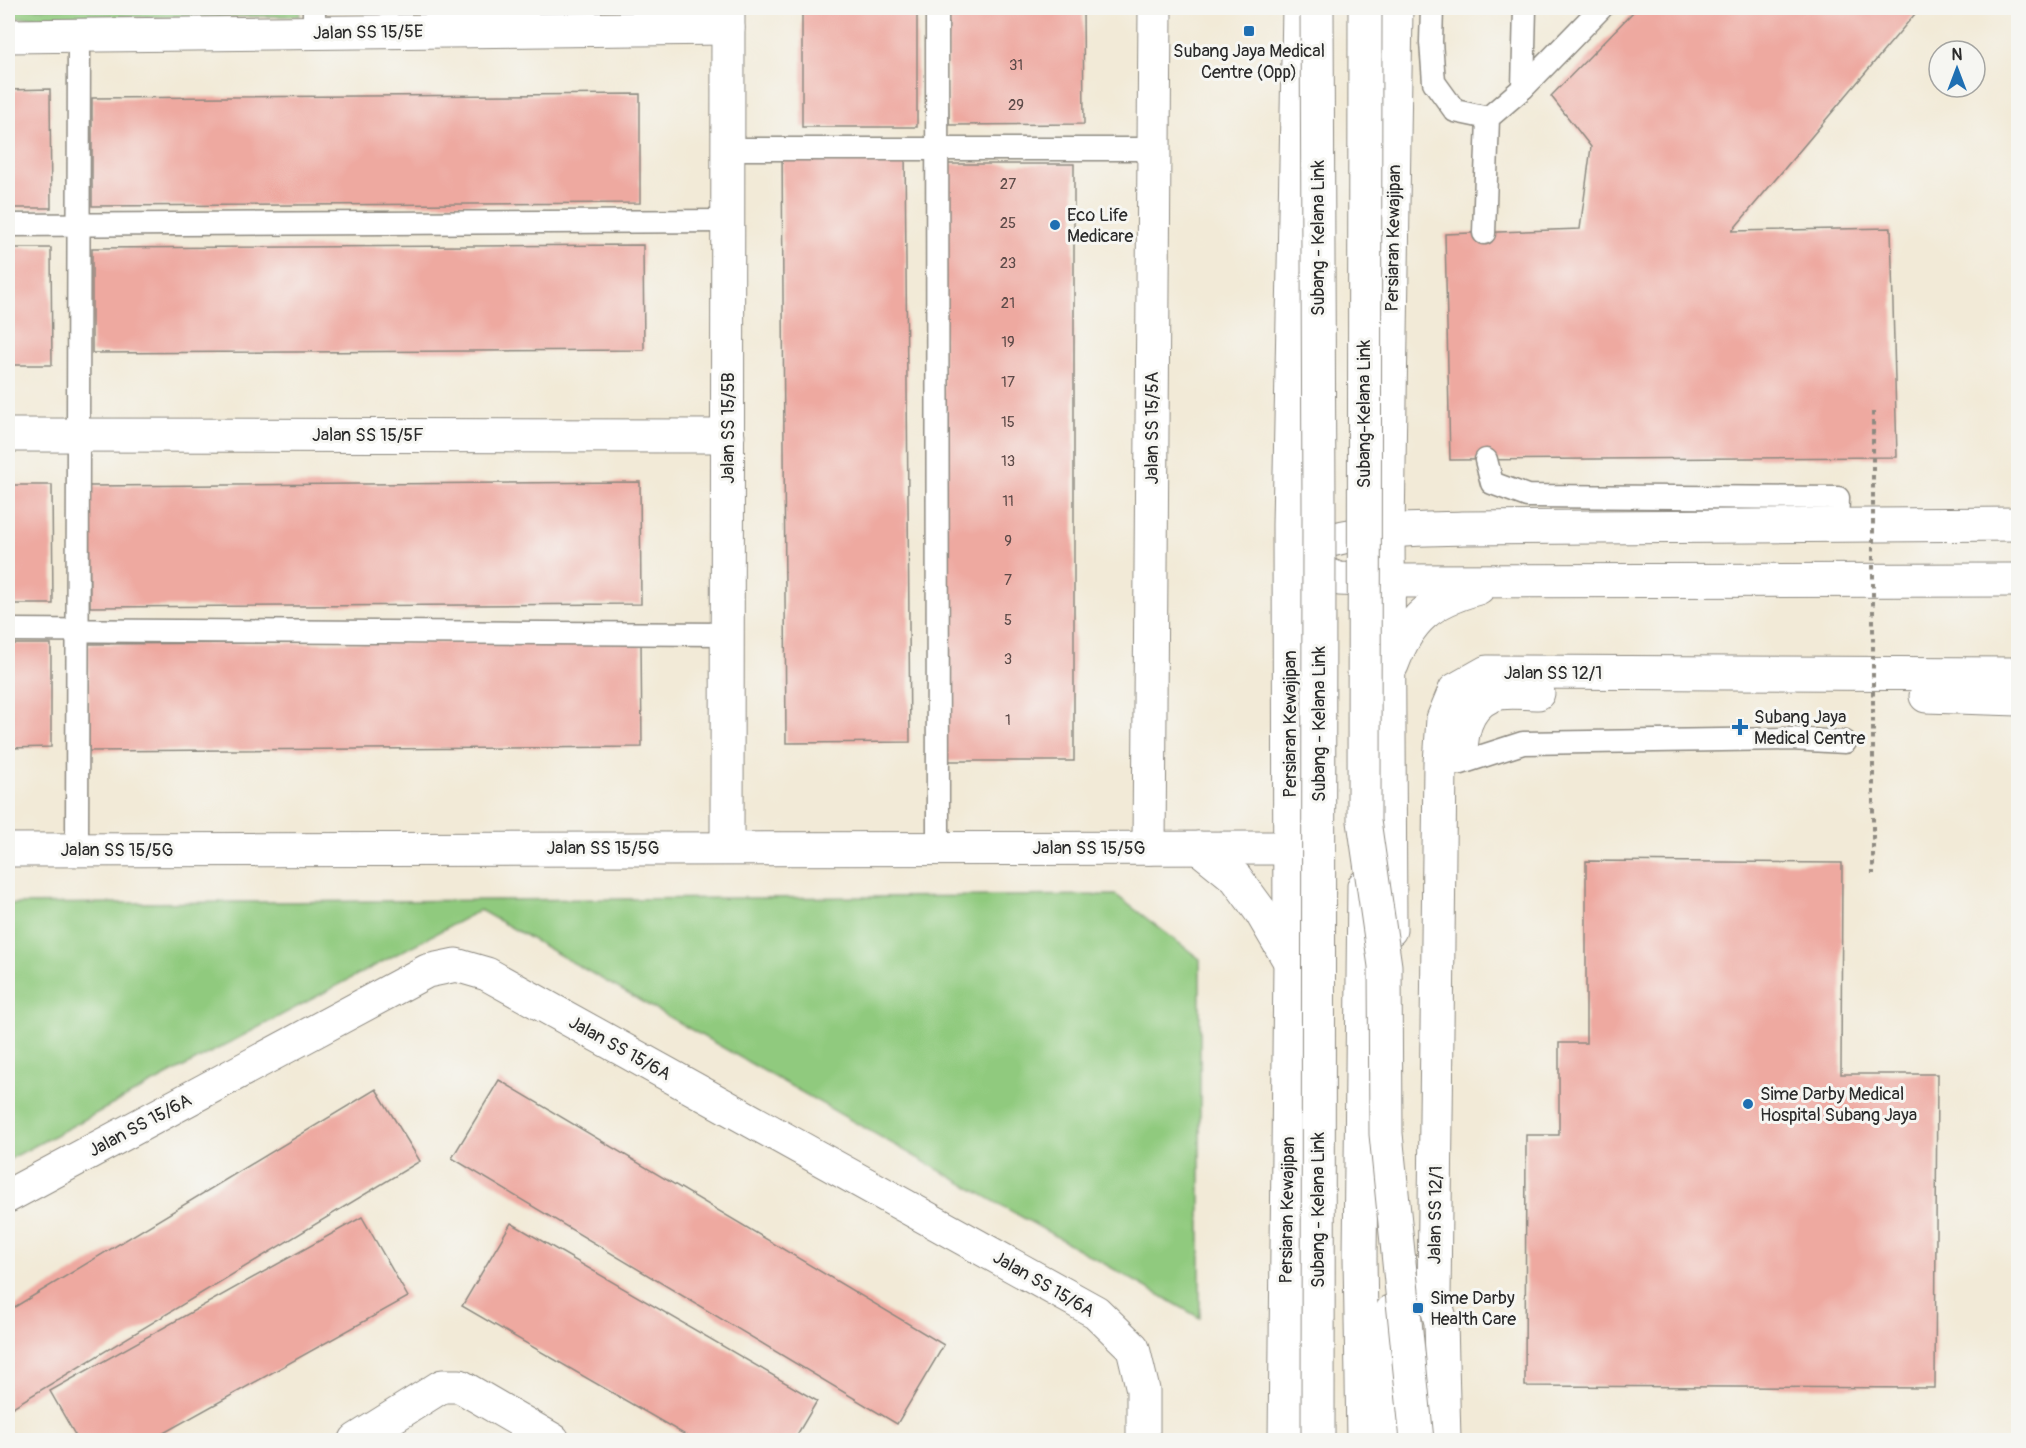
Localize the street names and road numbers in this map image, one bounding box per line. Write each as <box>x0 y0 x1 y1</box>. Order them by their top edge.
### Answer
street label: Jalan SS 15/5E <box>313 20 423 45</box>
street label: Subang - Kelana Link <box>1307 159 1330 316</box>
street label: Persiaran Kewajipan <box>1381 164 1406 312</box>
street label: Subang-Kelana Link <box>1353 339 1376 488</box>
street label: Jalan SS 15/5A <box>1141 371 1164 484</box>
street label: Jalan SS 15/5B <box>717 372 740 484</box>
street label: Jalan SS 15/5F <box>312 424 424 447</box>
street label: Subang - Kelana Link <box>1308 645 1331 802</box>
street label: Persiaran Kewajipan <box>1279 650 1302 798</box>
street label: Jalan SS 12/1 <box>1504 662 1602 685</box>
street label: Jalan SS 15/5G <box>546 837 660 860</box>
street label: Jalan SS 15/5G <box>1032 837 1146 860</box>
street label: Jalan SS 15/5G <box>60 839 174 862</box>
street label: Jalan SS 15/6A <box>565 1011 675 1086</box>
street label: Jalan SS 15/6A <box>85 1088 196 1162</box>
street label: Subang - Kelana Link <box>1307 1131 1330 1288</box>
street label: Persiaran Kewajipan <box>1275 1136 1300 1284</box>
street label: Jalan SS 12/1 <box>1423 1165 1448 1265</box>
street label: Jalan SS 15/6A <box>989 1246 1099 1323</box>

